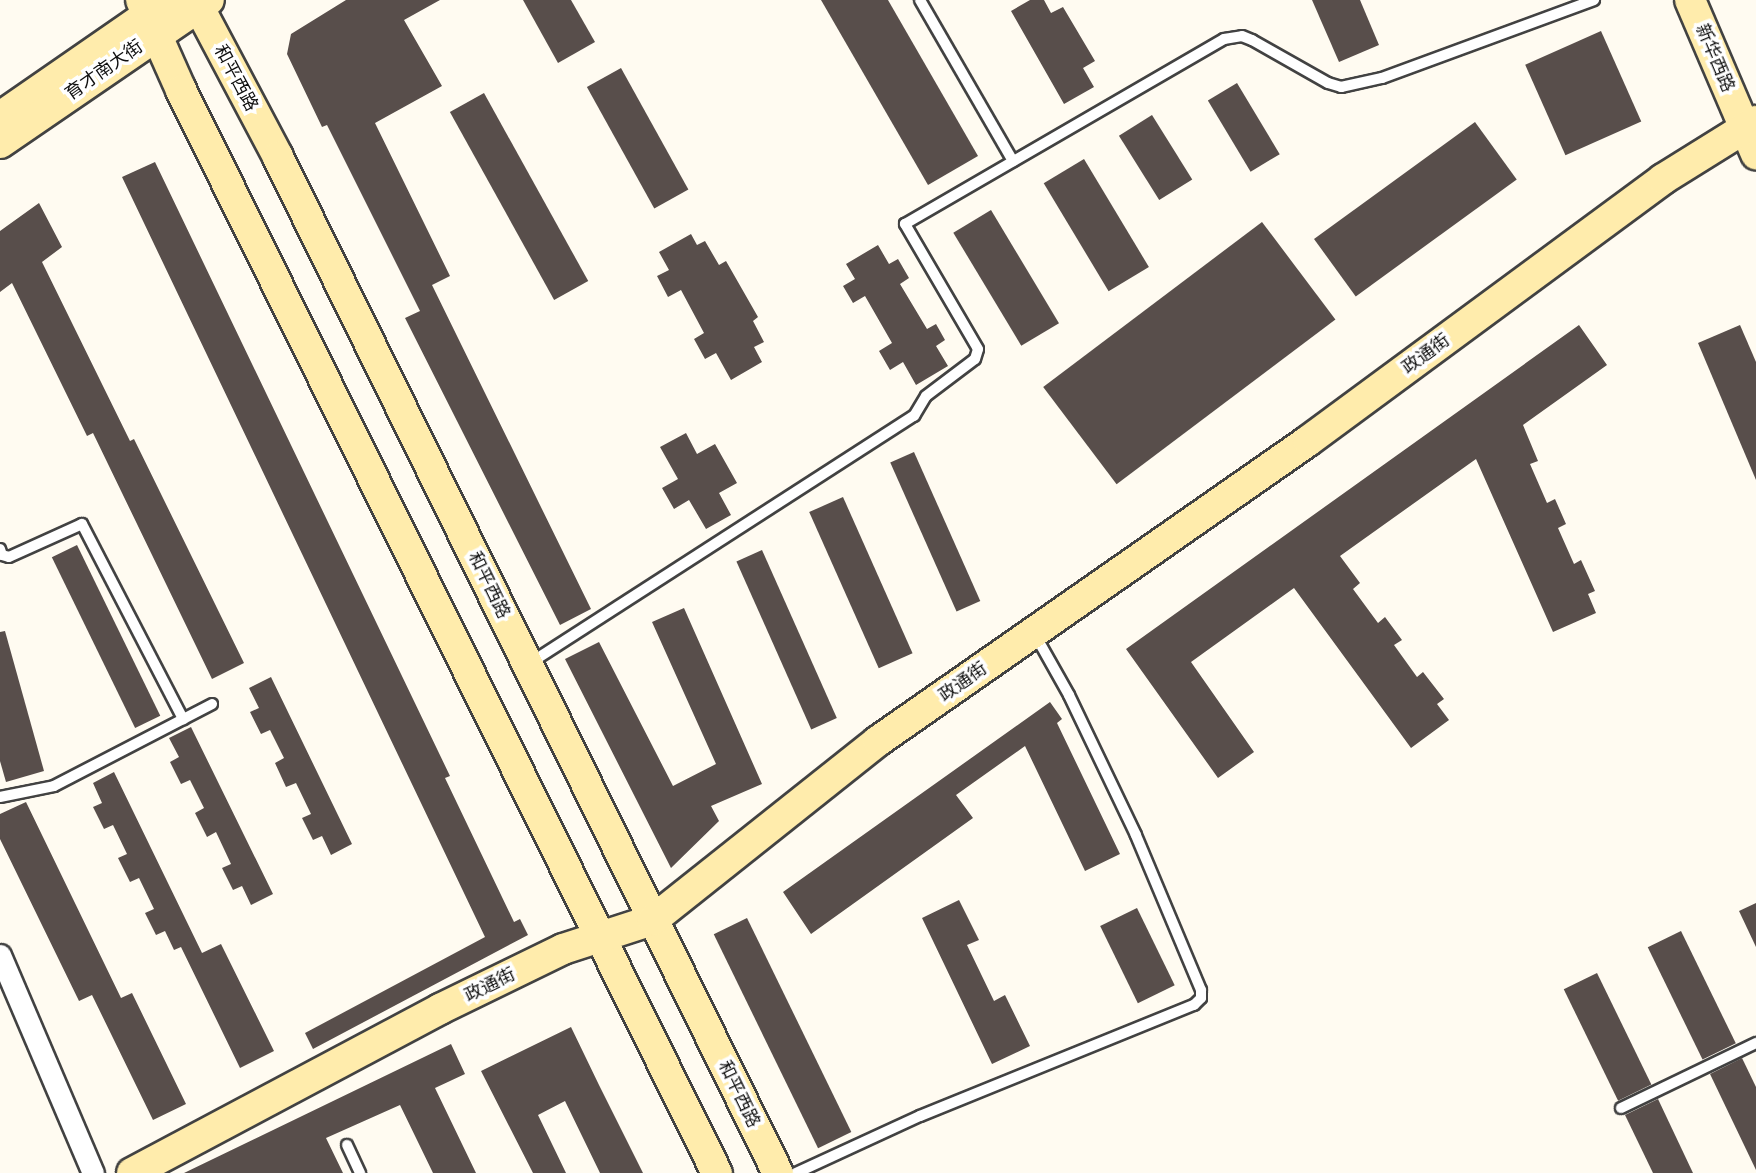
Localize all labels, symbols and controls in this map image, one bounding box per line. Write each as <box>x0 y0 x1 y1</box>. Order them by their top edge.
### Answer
street label: 新华西路 <box>1691 21 1739 95</box>
street label: 育才南大街 <box>61 35 147 105</box>
street label: 和平西路 <box>210 41 262 115</box>
street label: 政通街 <box>1398 329 1454 379</box>
street label: 和平西路 <box>464 548 514 622</box>
street label: 政通街 <box>935 658 991 706</box>
street label: 政通街 <box>461 963 519 1007</box>
street label: 和平西路 <box>714 1057 764 1131</box>

